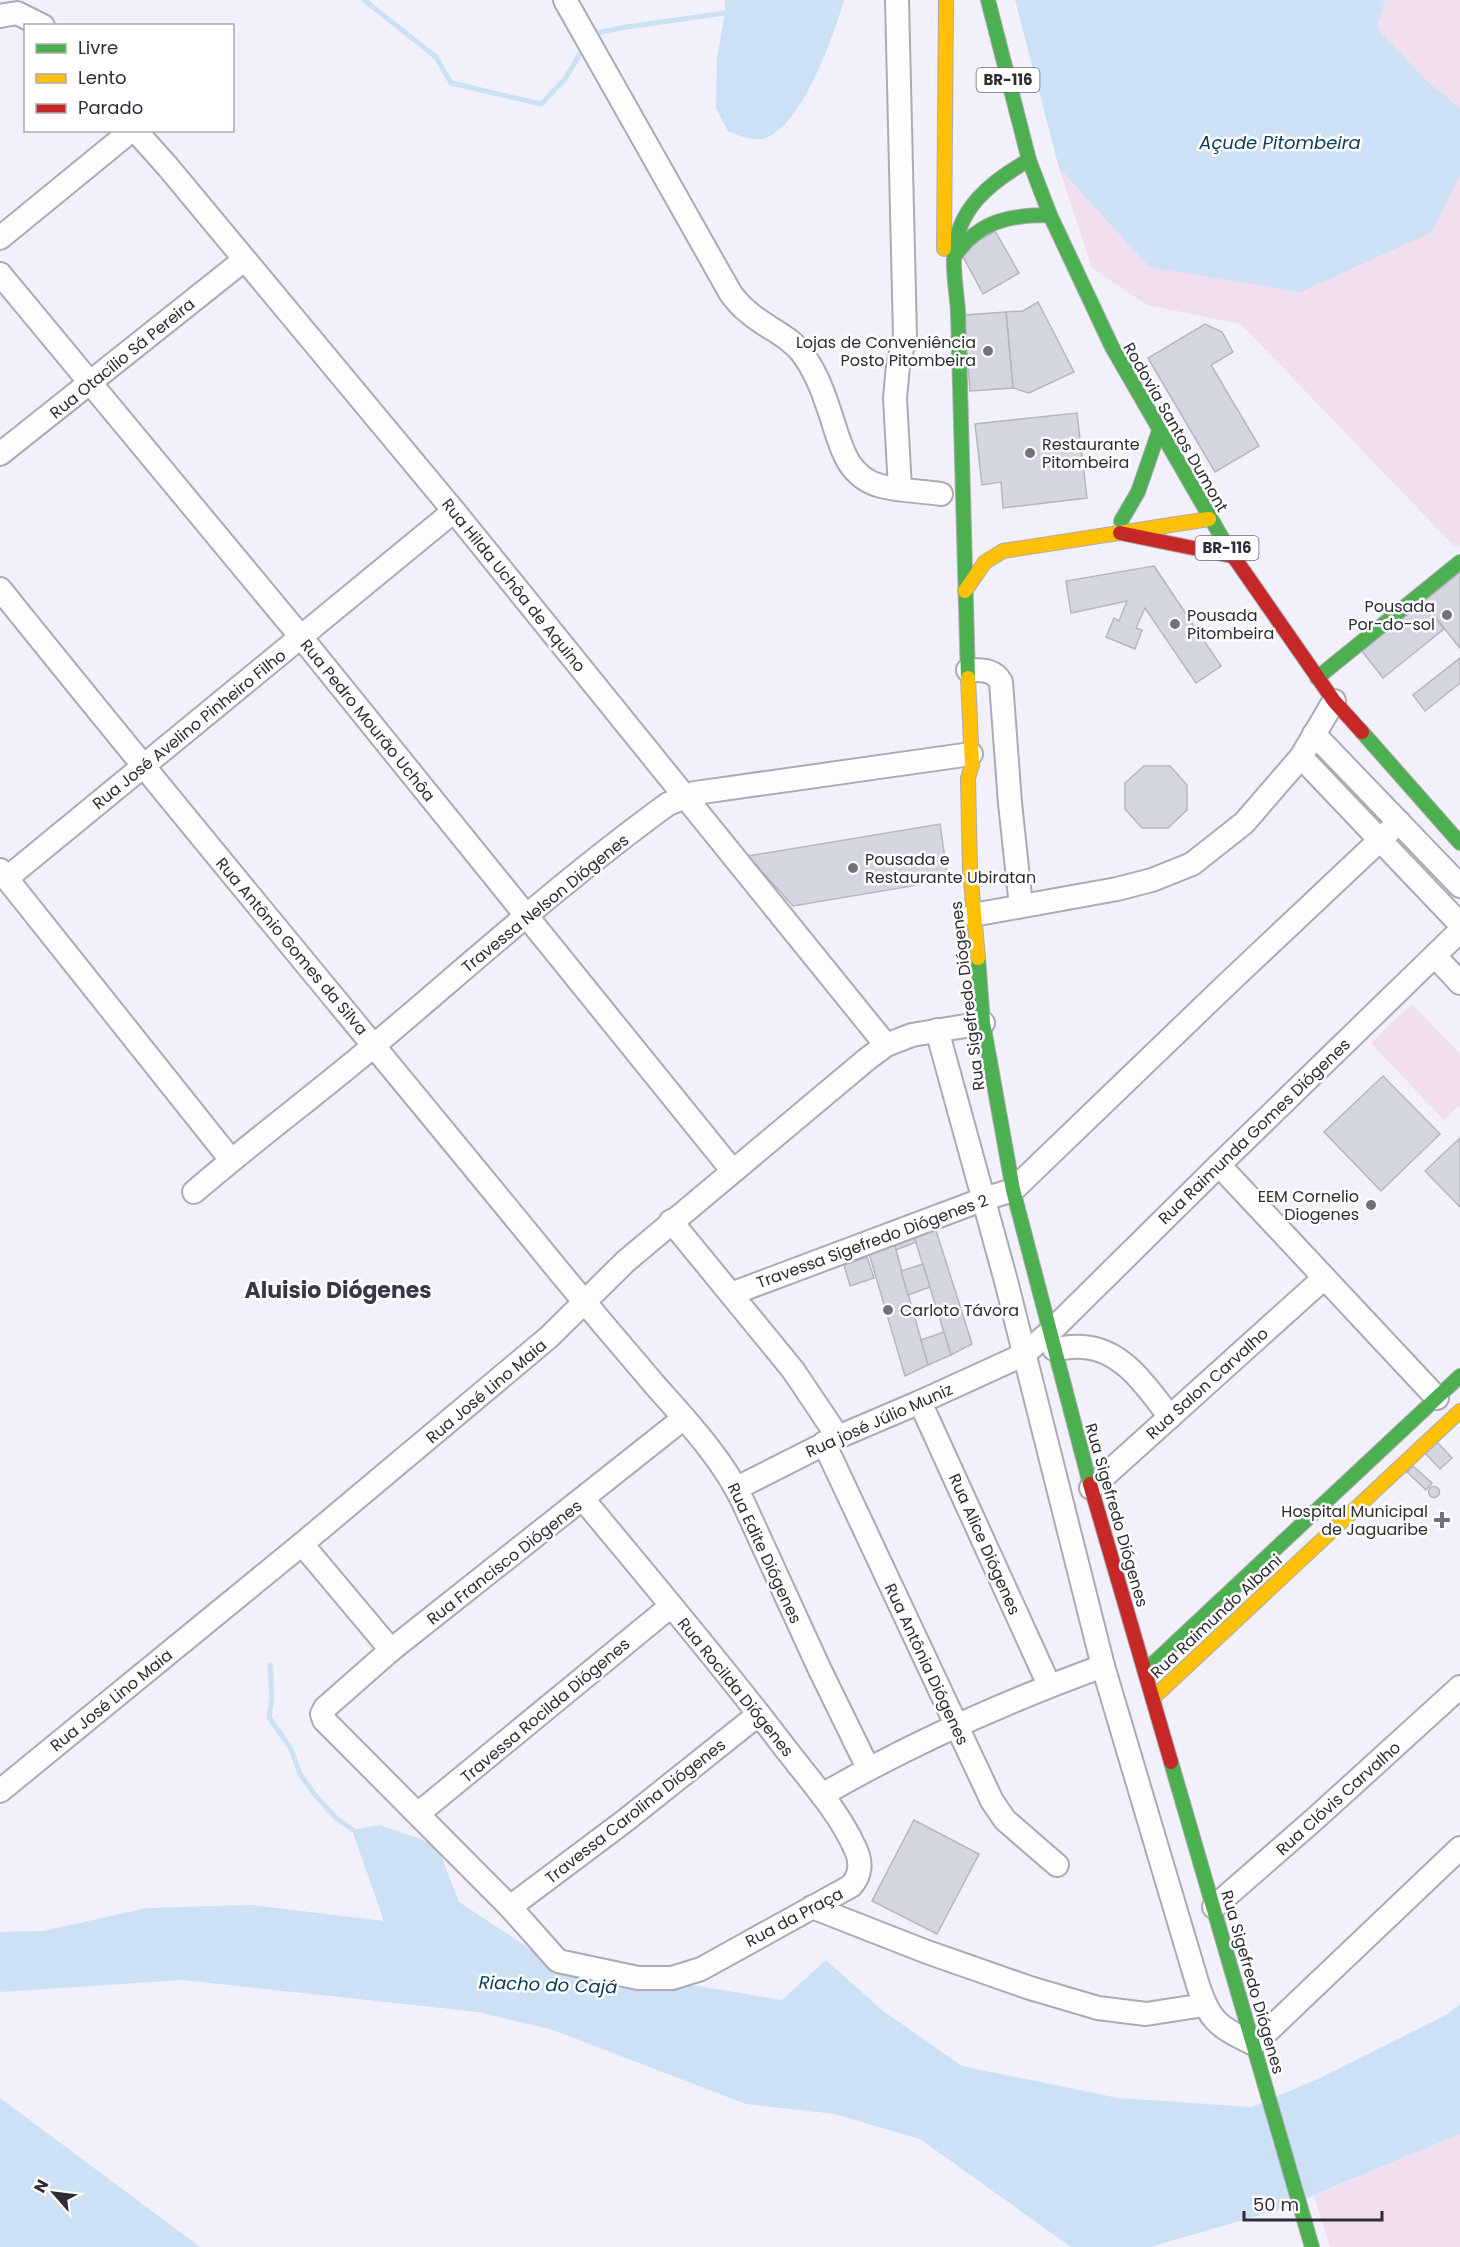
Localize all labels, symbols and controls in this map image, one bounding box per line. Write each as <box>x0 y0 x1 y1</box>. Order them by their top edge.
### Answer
legend <box>24 24 234 132</box>
text: Livre <box>78 35 118 60</box>
text: Lento <box>78 65 127 90</box>
road number: BR-116 <box>976 68 1040 92</box>
text: Parado <box>78 95 143 120</box>
water label: Açude Pitombeira <box>1198 130 1361 155</box>
street label: Rua Otacílio Sá Pereira <box>45 293 200 424</box>
place label: Lojas de Conveniência Posto Pitombeira <box>796 331 976 372</box>
street label: Rodovia Santos Dumont <box>1117 338 1234 517</box>
marker: Lojas de Conveniência Posto Pitombeira <box>981 344 995 358</box>
place label: Restaurante Pitombeira <box>1042 433 1140 474</box>
marker: Restaurante Pitombeira <box>1023 446 1037 460</box>
street label: Rua Hilda Uchôa de Aquino <box>436 494 591 677</box>
road number: BR-116 <box>1196 536 1258 560</box>
place label: Pousada Por-do-sol <box>1348 595 1435 636</box>
place label: Pousada Pitombeira <box>1187 604 1274 645</box>
marker: Pousada Por-do-sol <box>1440 608 1454 622</box>
marker: Pousada Pitombeira <box>1168 617 1182 631</box>
street label: Rua Pedro Mourão Uchôa <box>295 634 440 806</box>
street label: Rua José Avelino Pinheiro Filho <box>88 644 291 815</box>
street label: Travessa Nelson Diógenes <box>457 829 634 978</box>
place label: Pousada e Restaurante Ubiratan <box>865 848 1036 889</box>
street label: Rua Antônio Gomes da Silva <box>210 853 373 1040</box>
marker: Pousada e Restaurante Ubiratan <box>846 861 860 875</box>
street label: Rua Sigefredo Diógenes <box>944 900 991 1092</box>
street label: Rua Raimunda Gomes Diógenes <box>1153 1033 1355 1230</box>
place label: EEM Cornelio Diogenes <box>1258 1185 1359 1226</box>
street label: Travessa Sigefredo Diógenes 2 <box>753 1189 991 1294</box>
marker: EEM Cornelio Diogenes <box>1364 1198 1378 1212</box>
district label: Aluisio Diógenes <box>244 1275 432 1306</box>
place label: Carloto Távora <box>900 1299 1019 1322</box>
marker: Carloto Távora <box>881 1303 895 1317</box>
street label: Rua Salon Carvalho <box>1141 1322 1273 1445</box>
street label: Rua José Lino Maia <box>421 1334 552 1449</box>
street label: Rua josé Júlio Muniz <box>802 1378 956 1463</box>
street label: Rua Sigefredo Diógenes <box>1079 1420 1154 1610</box>
street label: Rua Alice Diógenes <box>943 1470 1026 1618</box>
street label: Rua Edite Diógenes <box>722 1479 807 1627</box>
street label: Rua Francisco Diógenes <box>422 1495 587 1630</box>
place label: Hospital Municipal de Jaguaribe <box>1281 1500 1428 1541</box>
marker: Hospital Municipal de Jaguaribe <box>1433 1511 1451 1529</box>
street label: Rua Raimundo Albani <box>1145 1549 1287 1684</box>
street label: Rua Antônia Diógenes <box>879 1580 974 1749</box>
street label: Rua Rocilda Diógenes <box>672 1613 799 1762</box>
street label: Travessa Rocilda Diógenes <box>456 1633 635 1788</box>
street label: Rua José Lino Maia <box>45 1644 177 1757</box>
street label: Travessa Carolina Diógenes <box>540 1734 730 1889</box>
street label: Rua Clóvis Carvalho <box>1271 1736 1406 1861</box>
street label: Rua da Praça <box>741 1882 847 1953</box>
street label: Rua Sigefredo Diógenes <box>1215 1887 1290 2077</box>
water label: Riacho do Cajá <box>478 1970 618 1999</box>
north arrow <box>24 2163 84 2223</box>
text: N <box>28 2175 54 2197</box>
scale bar <box>1244 2184 1382 2222</box>
text: 50 m <box>1253 2192 1299 2217</box>

